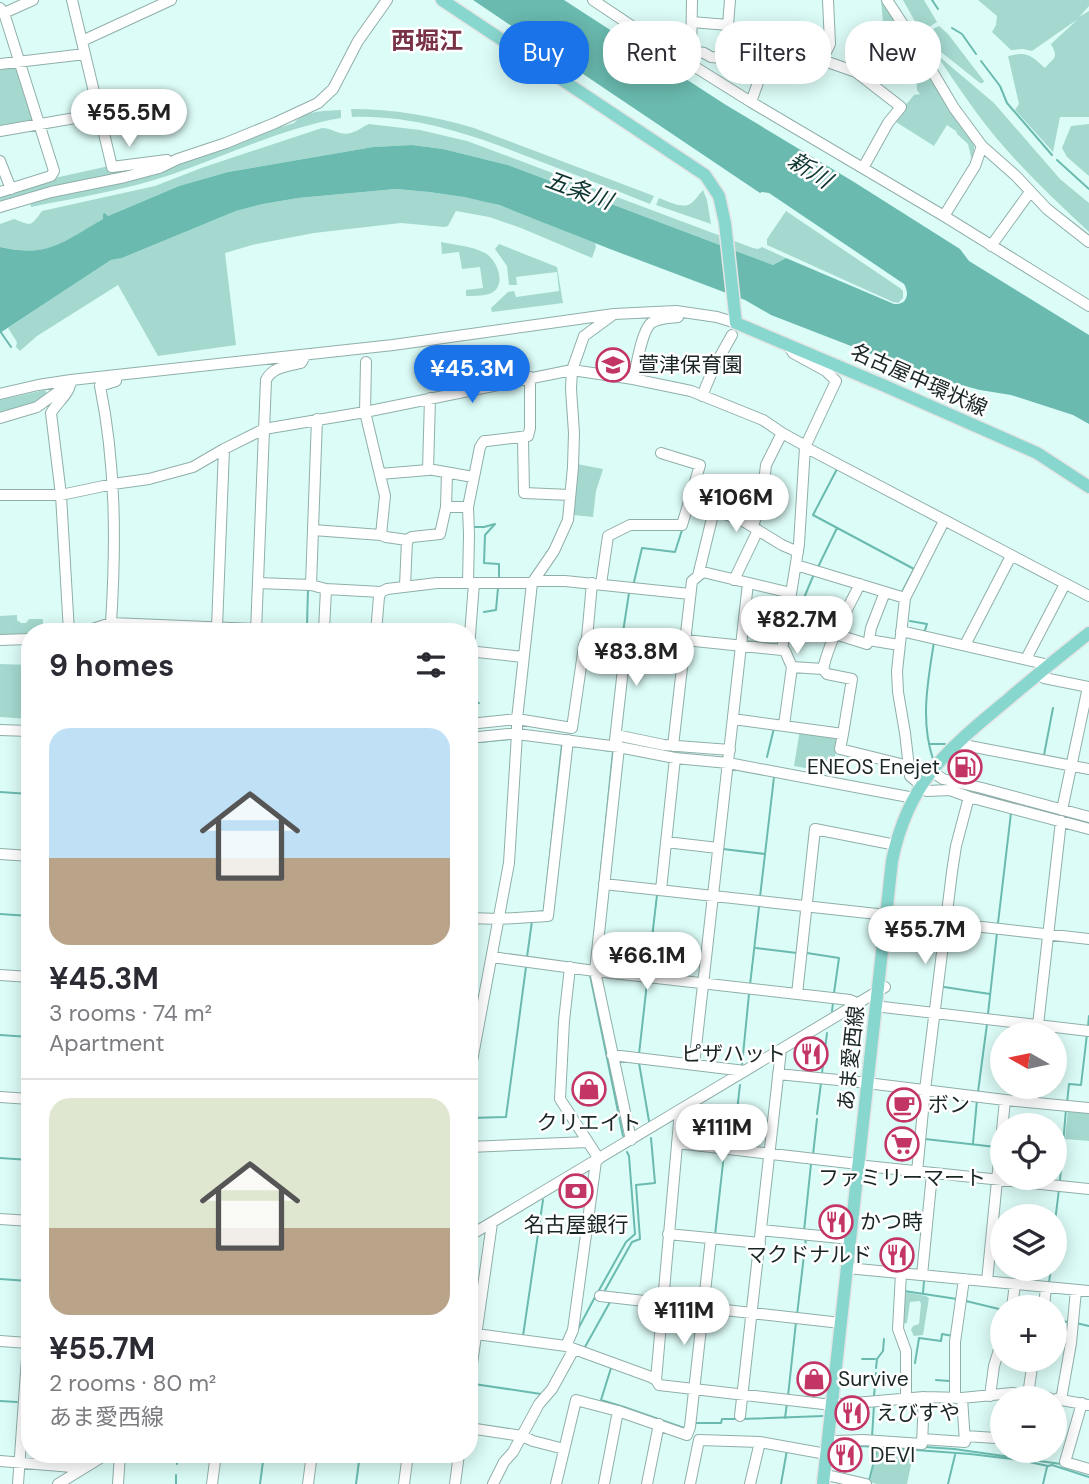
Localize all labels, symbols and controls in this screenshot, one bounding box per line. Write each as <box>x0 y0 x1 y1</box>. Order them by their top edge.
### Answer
chip: Buy <box>499 21 589 84</box>
chip: Rent <box>603 21 701 84</box>
chip: Filters <box>715 21 831 84</box>
chip: New <box>845 21 941 84</box>
district label: 西堀江 <box>391 25 463 56</box>
pin: ¥55.5M <box>72 90 186 149</box>
text: ¥55.5M <box>87 97 171 127</box>
water label: 新川 <box>783 145 840 196</box>
water label: 五条川 <box>541 164 619 217</box>
street label: 名古屋中環状線 <box>846 337 992 423</box>
pin: ¥45.3M <box>415 346 529 405</box>
school or university icon: 萱津保育園 <box>594 346 632 384</box>
place label: 萱津保育園 <box>638 351 743 379</box>
text: ¥45.3M <box>430 353 514 383</box>
pin: ¥106M <box>687 475 785 534</box>
text: ¥106M <box>699 482 773 512</box>
pin: ¥82.7M <box>740 596 854 656</box>
text: ¥82.7M <box>757 604 837 634</box>
pin: ¥83.8M <box>579 628 693 688</box>
text: ¥83.8M <box>594 636 678 666</box>
text: 9 homes <box>49 646 174 685</box>
icon: filters <box>412 646 450 684</box>
fuel station icon: ENEOS Enejet <box>946 748 984 786</box>
place label: ENEOS Enejet <box>807 753 940 781</box>
icon: home <box>187 773 313 899</box>
pin: ¥55.7M <box>868 906 982 966</box>
text: ¥55.7M <box>884 914 966 944</box>
pin: ¥66.1M <box>590 932 704 992</box>
text: ¥66.1M <box>608 940 686 970</box>
text: ¥45.3M <box>49 959 159 998</box>
text: 3 rooms · 74 m² <box>49 998 212 1028</box>
street label: あま愛西線 <box>832 1004 870 1112</box>
north arrow <box>990 1022 1068 1099</box>
map controls <box>990 1022 1067 1463</box>
text: Apartment <box>49 1028 164 1058</box>
restaurant icon: ピザハット <box>792 1035 830 1073</box>
place label: ピザハット <box>681 1040 786 1068</box>
shop icon: クリエイト <box>570 1070 608 1108</box>
cafe icon: ボン <box>885 1086 923 1124</box>
place label: ボン <box>928 1091 970 1119</box>
pin: ¥111M <box>673 1104 771 1164</box>
place label: クリエイト <box>537 1109 642 1137</box>
text: ¥111M <box>692 1112 752 1142</box>
button: locate <box>990 1113 1067 1190</box>
supermarket icon: ファミリーマート <box>883 1125 921 1163</box>
icon: home <box>187 1143 313 1269</box>
place label: ファミリーマート <box>818 1164 986 1192</box>
bank icon: 名古屋銀行 <box>557 1172 595 1210</box>
restaurant icon: かつ時 <box>817 1203 855 1241</box>
button: layers <box>990 1204 1067 1281</box>
place label: かつ時 <box>860 1208 923 1236</box>
place label: 名古屋銀行 <box>524 1211 629 1239</box>
restaurant icon: マクドナルド <box>878 1236 916 1274</box>
place label: マクドナルド <box>746 1241 872 1269</box>
pin: ¥111M <box>635 1288 733 1347</box>
text: ¥111M <box>654 1295 714 1325</box>
button: + <box>990 1295 1067 1372</box>
text: ¥55.7M <box>49 1329 155 1368</box>
shop icon: Survive <box>795 1360 833 1398</box>
place label: Survive <box>838 1365 909 1393</box>
text: 2 rooms · 80 m² <box>49 1368 216 1398</box>
button: − <box>990 1386 1067 1463</box>
restaurant icon: えびすや <box>833 1394 871 1432</box>
place label: えびすや <box>876 1399 960 1427</box>
text: あま愛西線 <box>49 1402 164 1432</box>
restaurant icon: DEVI <box>826 1436 864 1474</box>
place label: DEVI <box>870 1441 915 1469</box>

